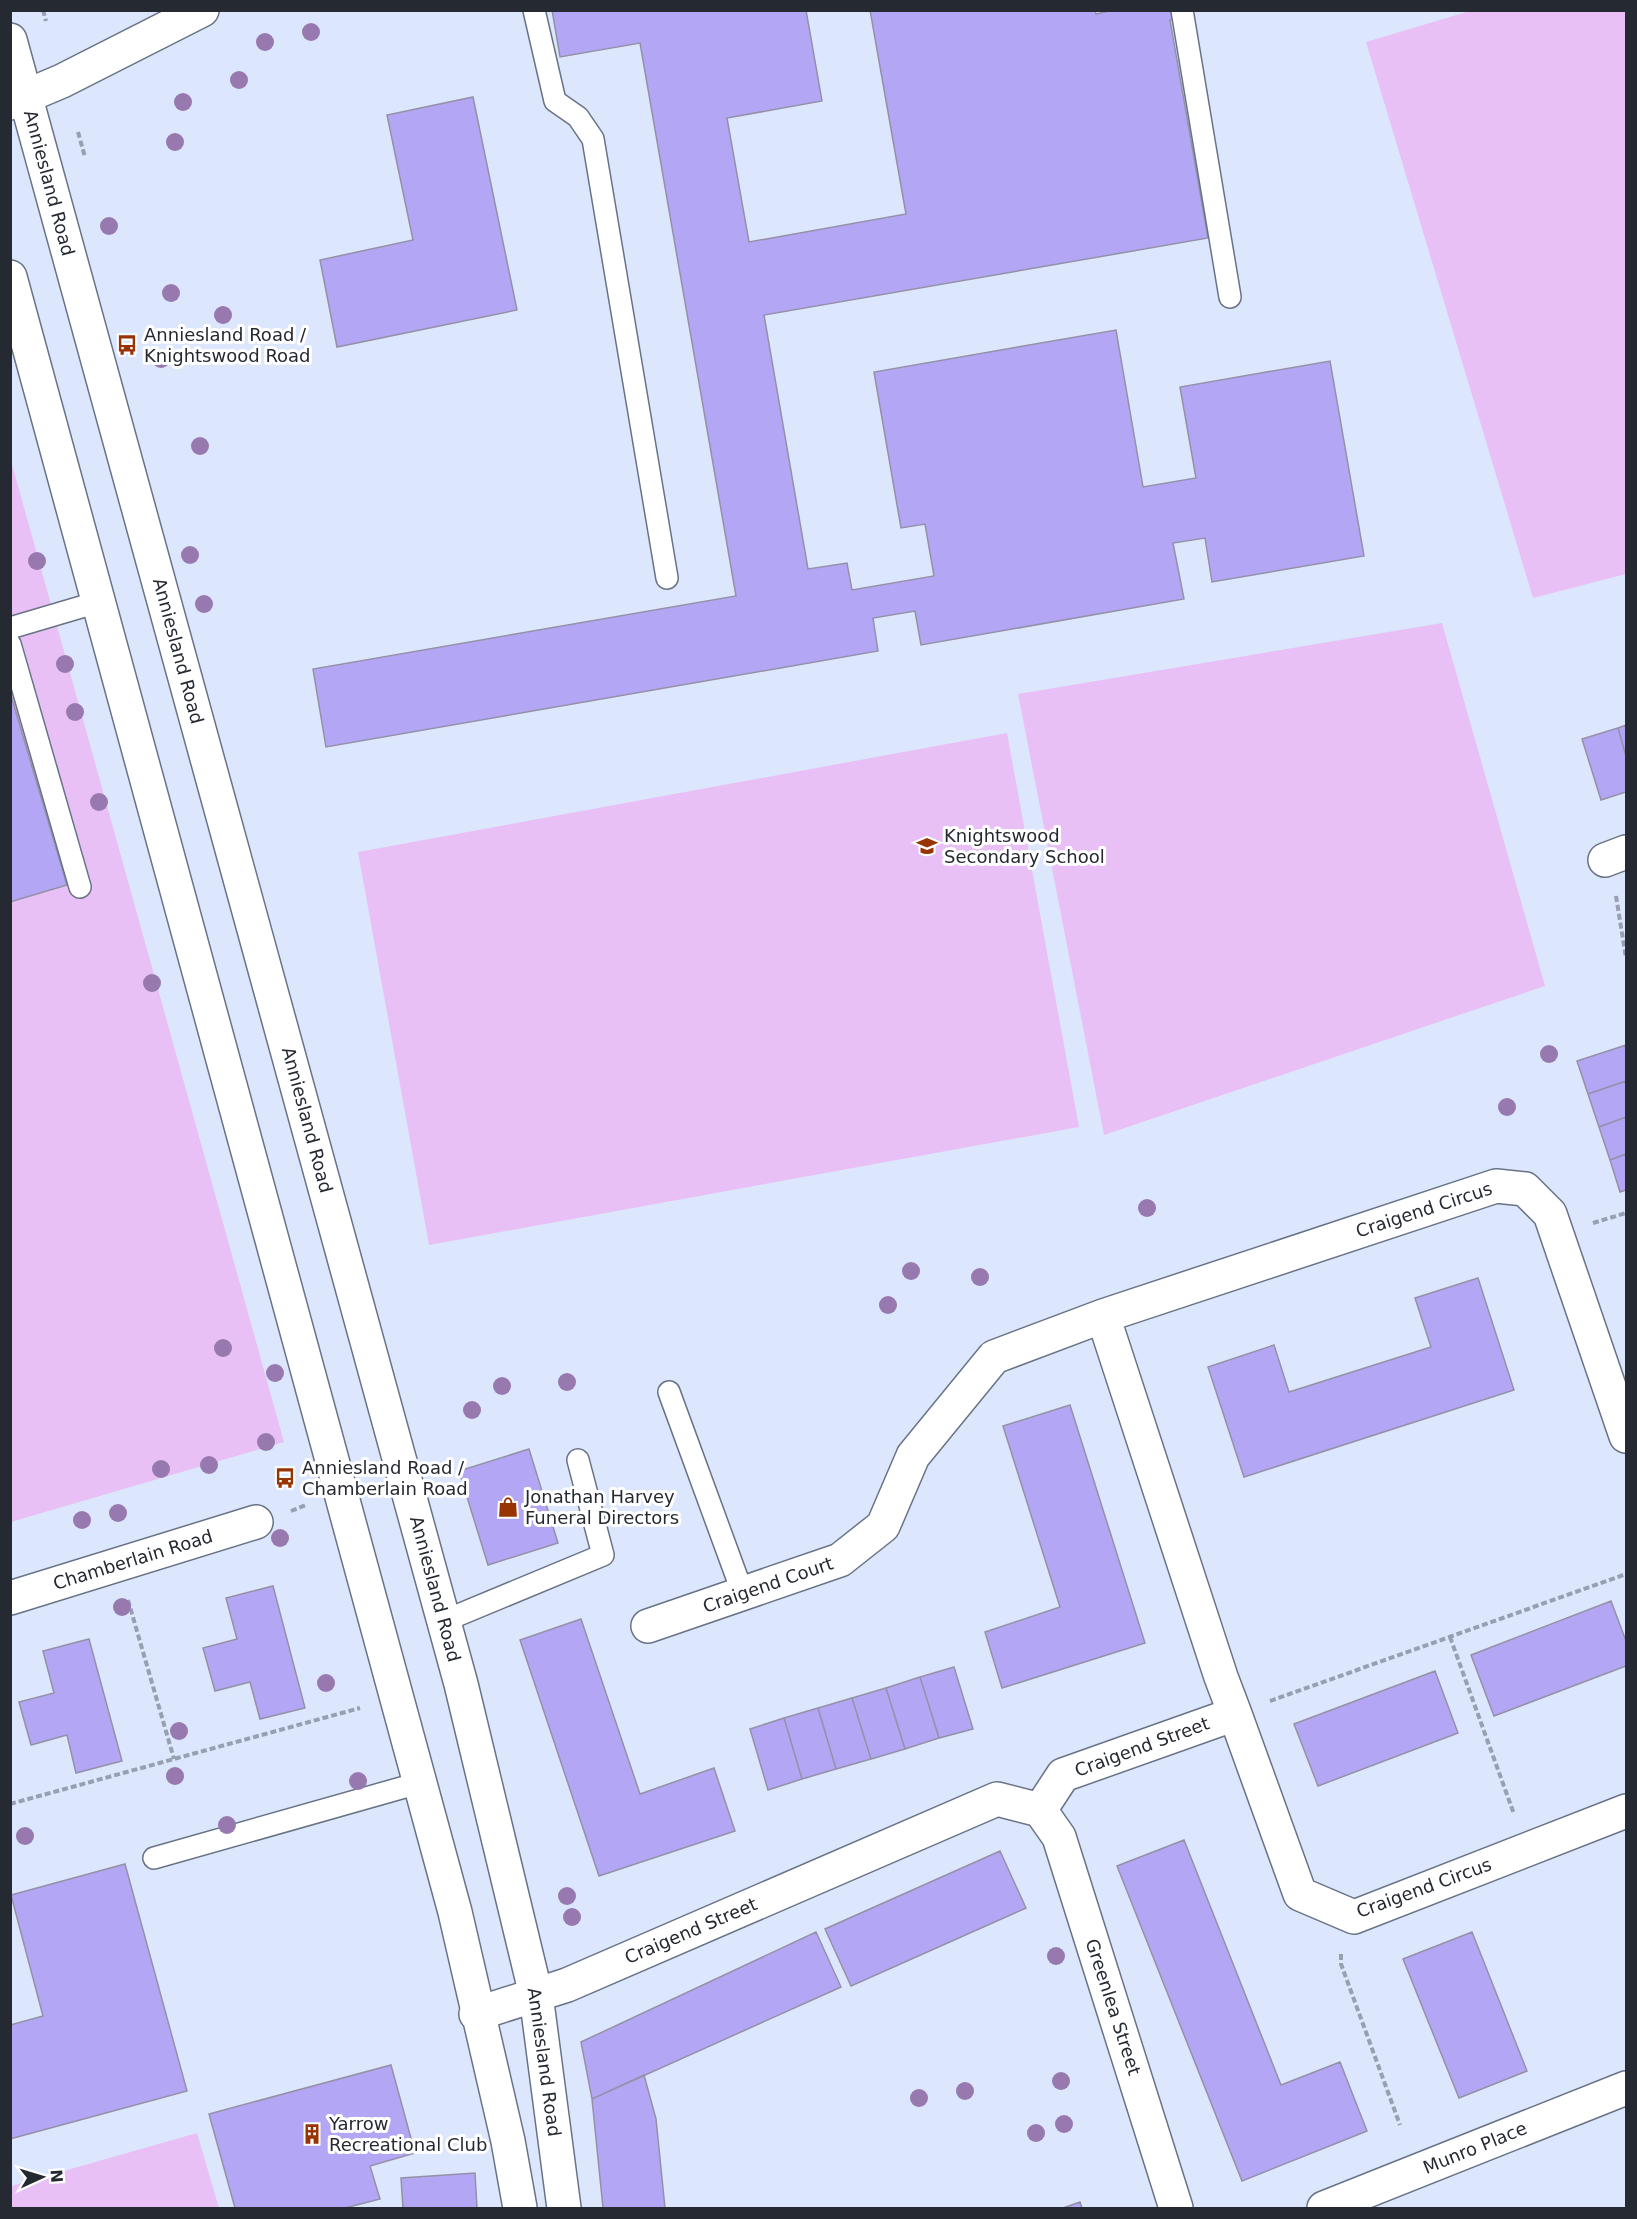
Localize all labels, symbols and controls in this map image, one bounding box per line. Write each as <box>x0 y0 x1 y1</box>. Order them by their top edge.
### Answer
street label: Anniesland Road <box>20 108 79 258</box>
place label: Anniesland Road / Knightswood Road <box>144 324 311 366</box>
bus stop icon: Anniesland Road / Knightswood Road <box>115 333 139 357</box>
street label: Anniesland Road <box>149 576 208 726</box>
place label: Knightswood Secondary School <box>944 825 1105 867</box>
school or university icon: Knightswood Secondary School <box>915 834 939 858</box>
street label: Anniesland Road <box>278 1045 337 1195</box>
street label: Craigend Circus <box>1353 1178 1495 1241</box>
place label: Anniesland Road / Chamberlain Road <box>302 1457 468 1499</box>
bus stop icon: Anniesland Road / Chamberlain Road <box>273 1466 297 1490</box>
place label: Jonathan Harvey Funeral Directors <box>524 1486 679 1528</box>
shop icon: Jonathan Harvey Funeral Directors <box>496 1495 520 1519</box>
street label: Anniesland Road <box>406 1514 465 1664</box>
street label: Chamberlain Road <box>51 1525 215 1594</box>
street label: Craigend Court <box>700 1552 836 1617</box>
street label: Craigend Street <box>1072 1712 1212 1781</box>
street label: Craigend Circus <box>1353 1853 1494 1922</box>
street label: Craigend Street <box>621 1893 760 1968</box>
street label: Greenlea Street <box>1082 1936 1145 2078</box>
street label: Anniesland Road <box>524 1986 565 2138</box>
place label: Yarrow Recreational Club <box>328 2113 487 2155</box>
street label: Munro Place <box>1420 2117 1530 2178</box>
building icon: Yarrow Recreational Club <box>300 2122 324 2146</box>
north arrow <box>12 2147 72 2207</box>
text: N <box>47 2169 66 2183</box>

